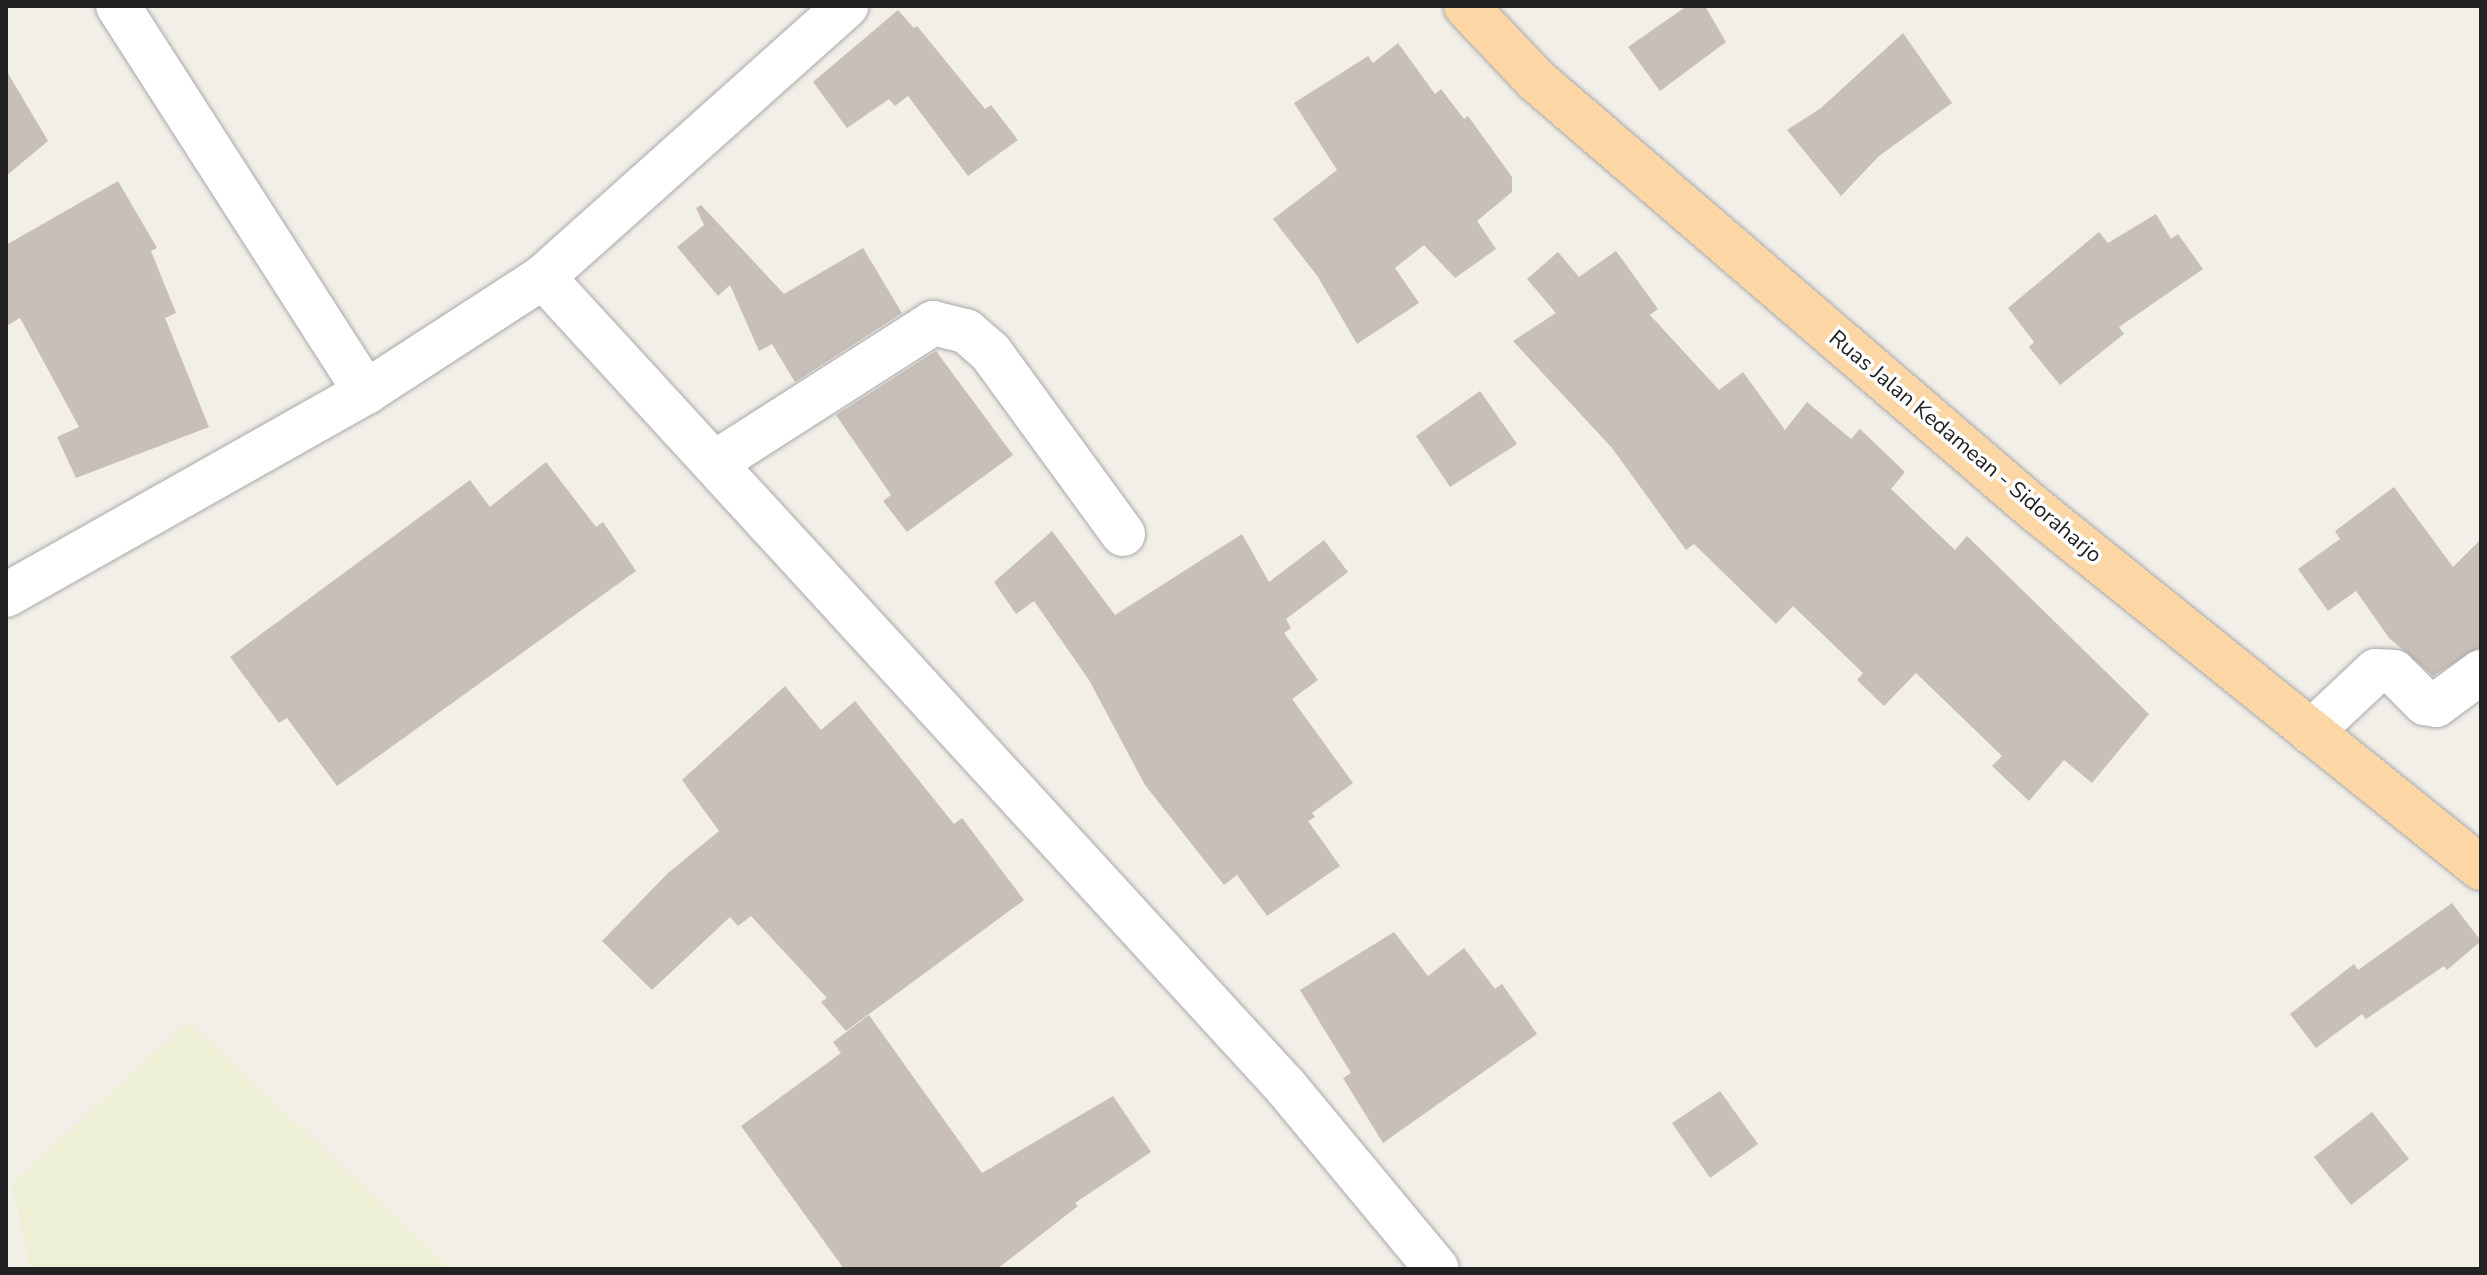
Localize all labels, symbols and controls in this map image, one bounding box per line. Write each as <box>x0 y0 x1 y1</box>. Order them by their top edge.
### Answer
street label: Ruas Jalan Kedamean - Sidoraharjo <box>1823 325 2107 569</box>

